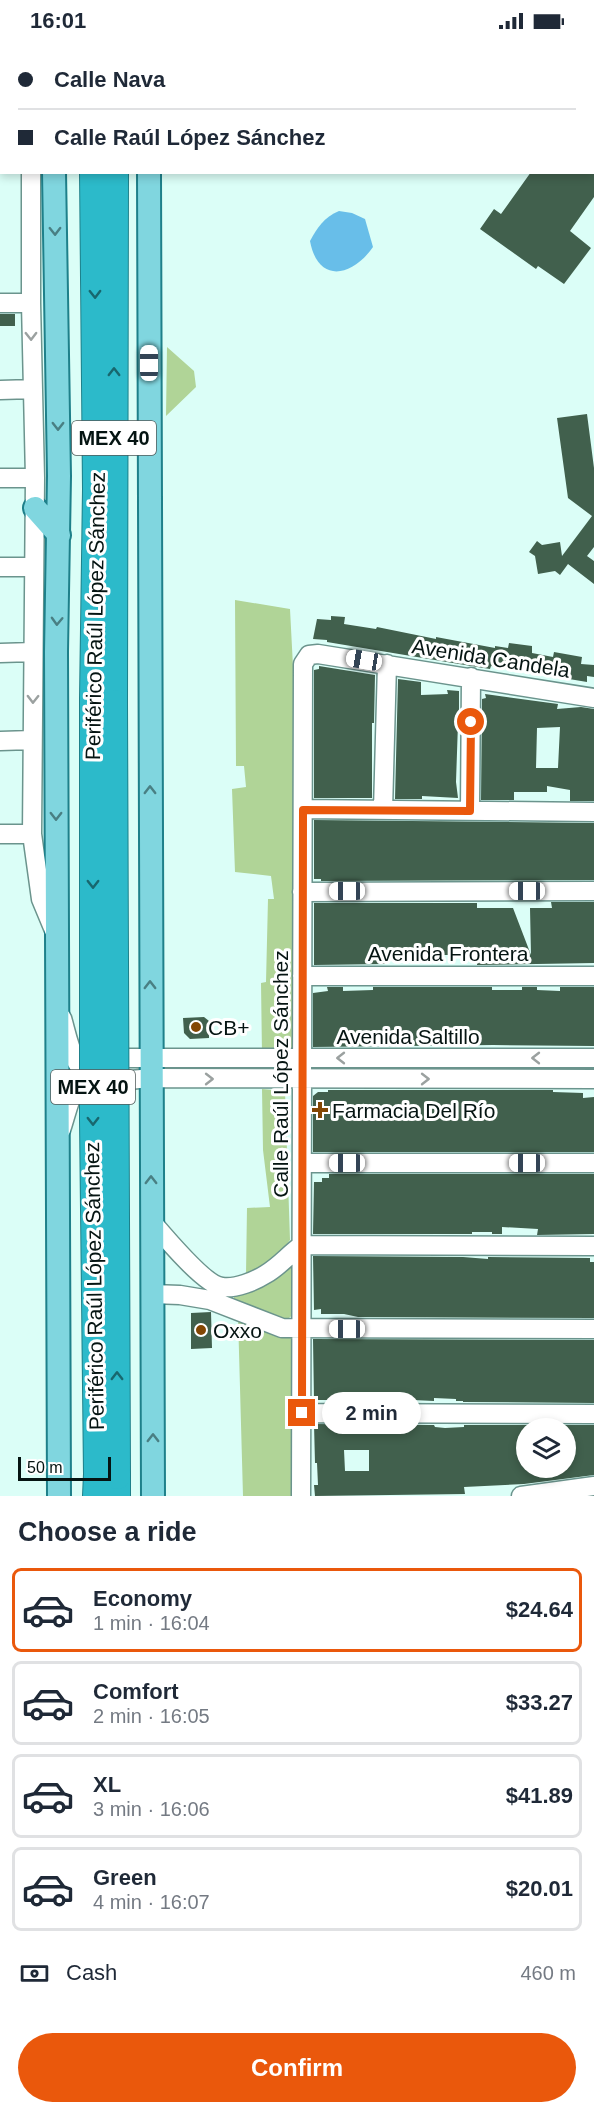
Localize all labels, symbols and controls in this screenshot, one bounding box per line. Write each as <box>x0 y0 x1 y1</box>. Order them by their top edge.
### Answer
text: 16:01 <box>30 8 86 33</box>
text: Calle Nava <box>54 67 165 92</box>
text: Calle Raúl López Sánchez <box>54 125 325 150</box>
one-way arrow <box>49 226 62 235</box>
one-way arrow <box>89 289 101 298</box>
one-way arrow <box>25 331 38 340</box>
car <box>140 345 158 381</box>
one-way arrow <box>108 367 120 376</box>
one-way arrow <box>52 421 64 430</box>
road number: MEX 40 <box>72 421 156 455</box>
street label: Periférico Raúl López Sánchez <box>81 472 109 760</box>
one-way arrow <box>51 616 63 625</box>
street label: Avenida Candela <box>410 634 572 682</box>
car <box>345 648 383 672</box>
one-way arrow <box>26 694 39 703</box>
route start <box>457 708 484 735</box>
one-way arrow <box>144 785 156 794</box>
one-way arrow <box>50 811 63 820</box>
one-way arrow <box>87 879 99 888</box>
car <box>329 882 365 900</box>
car <box>509 882 545 900</box>
street label: Avenida Frontera <box>368 942 529 965</box>
street label: Calle Raúl López Sánchez <box>269 950 292 1198</box>
one-way arrow <box>144 980 156 989</box>
place label: CB+ <box>208 1016 249 1039</box>
marker: CB+ <box>189 1020 203 1034</box>
street label: Avenida Saltillo <box>336 1025 480 1048</box>
one-way arrow <box>336 1052 345 1064</box>
one-way arrow <box>531 1052 540 1064</box>
road number: MEX 40 <box>51 1070 135 1104</box>
one-way arrow <box>205 1073 214 1085</box>
one-way arrow <box>421 1073 430 1085</box>
place label: Farmacia Del Río <box>332 1099 495 1122</box>
marker: Farmacia Del Río <box>313 1103 327 1117</box>
one-way arrow <box>87 1116 99 1125</box>
street label: Periférico Raúl López Sánchez <box>80 1142 108 1430</box>
car <box>329 1154 365 1172</box>
car <box>509 1154 545 1172</box>
one-way arrow <box>145 1175 157 1184</box>
place label: Oxxo <box>213 1319 262 1342</box>
car <box>329 1320 365 1338</box>
marker: Oxxo <box>194 1323 208 1337</box>
one-way arrow <box>111 1371 123 1380</box>
callout: 2 min <box>323 1392 422 1434</box>
route end <box>288 1399 315 1426</box>
text: 2 min <box>345 1402 398 1424</box>
map controls <box>516 1418 576 1478</box>
button: layers <box>516 1418 576 1478</box>
one-way arrow <box>147 1433 159 1442</box>
scale bar <box>18 1454 111 1482</box>
text: 50 m <box>27 1459 63 1476</box>
text: Choose a ride <box>18 1517 197 1547</box>
icon: car <box>21 1583 75 1637</box>
text: Economy <box>93 1586 192 1611</box>
text: $24.64 <box>506 1597 573 1622</box>
text: 1 min · 16:04 <box>93 1612 210 1634</box>
icon: car <box>21 1676 75 1730</box>
text: Comfort <box>93 1679 179 1704</box>
text: $33.27 <box>506 1690 573 1715</box>
text: 2 min · 16:05 <box>93 1705 210 1727</box>
icon: car <box>21 1769 75 1823</box>
text: XL <box>93 1772 121 1797</box>
text: $41.89 <box>506 1783 573 1808</box>
text: 3 min · 16:06 <box>93 1798 210 1820</box>
icon: car <box>21 1862 75 1916</box>
text: Green <box>93 1865 157 1890</box>
text: $20.01 <box>506 1876 573 1901</box>
text: 4 min · 16:07 <box>93 1891 210 1913</box>
icon: cash <box>18 1957 51 1990</box>
text: Cash <box>66 1960 117 1985</box>
text: 460 m <box>520 1962 576 1984</box>
button: Confirm <box>18 2033 576 2102</box>

